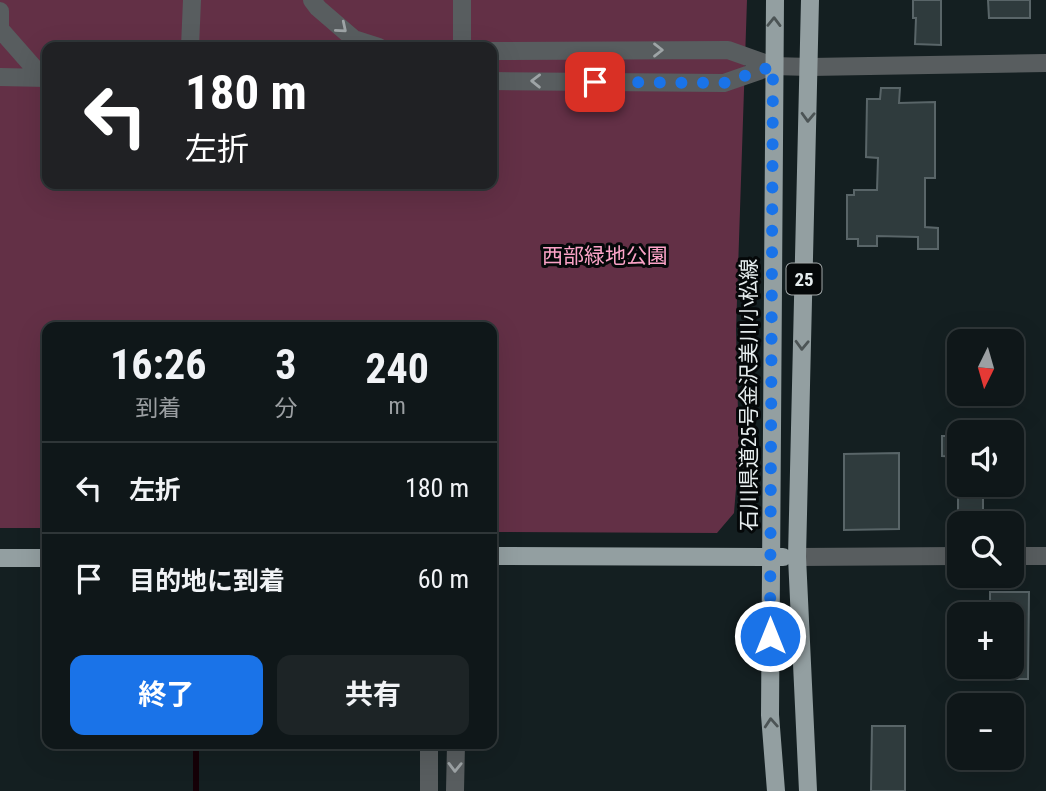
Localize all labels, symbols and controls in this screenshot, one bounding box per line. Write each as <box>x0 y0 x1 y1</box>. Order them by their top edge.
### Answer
one-way arrow <box>766 17 782 27</box>
one-way arrow <box>334 20 347 33</box>
one-way arrow <box>653 42 664 58</box>
pin <box>565 52 625 112</box>
icon: arrive <box>576 63 614 101</box>
text: 180 m <box>185 64 307 121</box>
icon: left <box>70 70 161 161</box>
one-way arrow <box>530 73 541 89</box>
one-way arrow <box>801 112 816 123</box>
text: 左折 <box>185 130 249 168</box>
park label: 西部緑地公園 <box>542 244 668 268</box>
street label: 石川県道25号金沢美川小松線 <box>737 259 761 531</box>
road number: 25 <box>786 264 822 294</box>
north arrow <box>947 329 1024 406</box>
map controls <box>947 329 1024 770</box>
one-way arrow <box>795 339 810 350</box>
text: 16:26 <box>110 340 206 389</box>
text: 3 <box>275 340 296 389</box>
text: 240 <box>365 344 429 393</box>
text: m <box>388 393 406 420</box>
text: 到着 <box>135 395 181 422</box>
text: 分 <box>274 395 297 422</box>
button: sound <box>947 420 1024 497</box>
icon: left <box>70 469 108 507</box>
text: 180 m <box>405 473 469 503</box>
text: 左折 <box>129 475 181 505</box>
button: search <box>947 511 1024 588</box>
icon: arrive <box>70 560 108 598</box>
text: 60 m <box>418 564 469 594</box>
text: 目的地に到着 <box>129 566 285 596</box>
position arrow <box>733 599 807 673</box>
button: + <box>947 602 1024 679</box>
button: 終了 <box>70 655 263 735</box>
button: 共有 <box>277 655 469 735</box>
button: − <box>947 693 1024 770</box>
one-way arrow <box>764 717 779 728</box>
one-way arrow <box>447 763 463 773</box>

